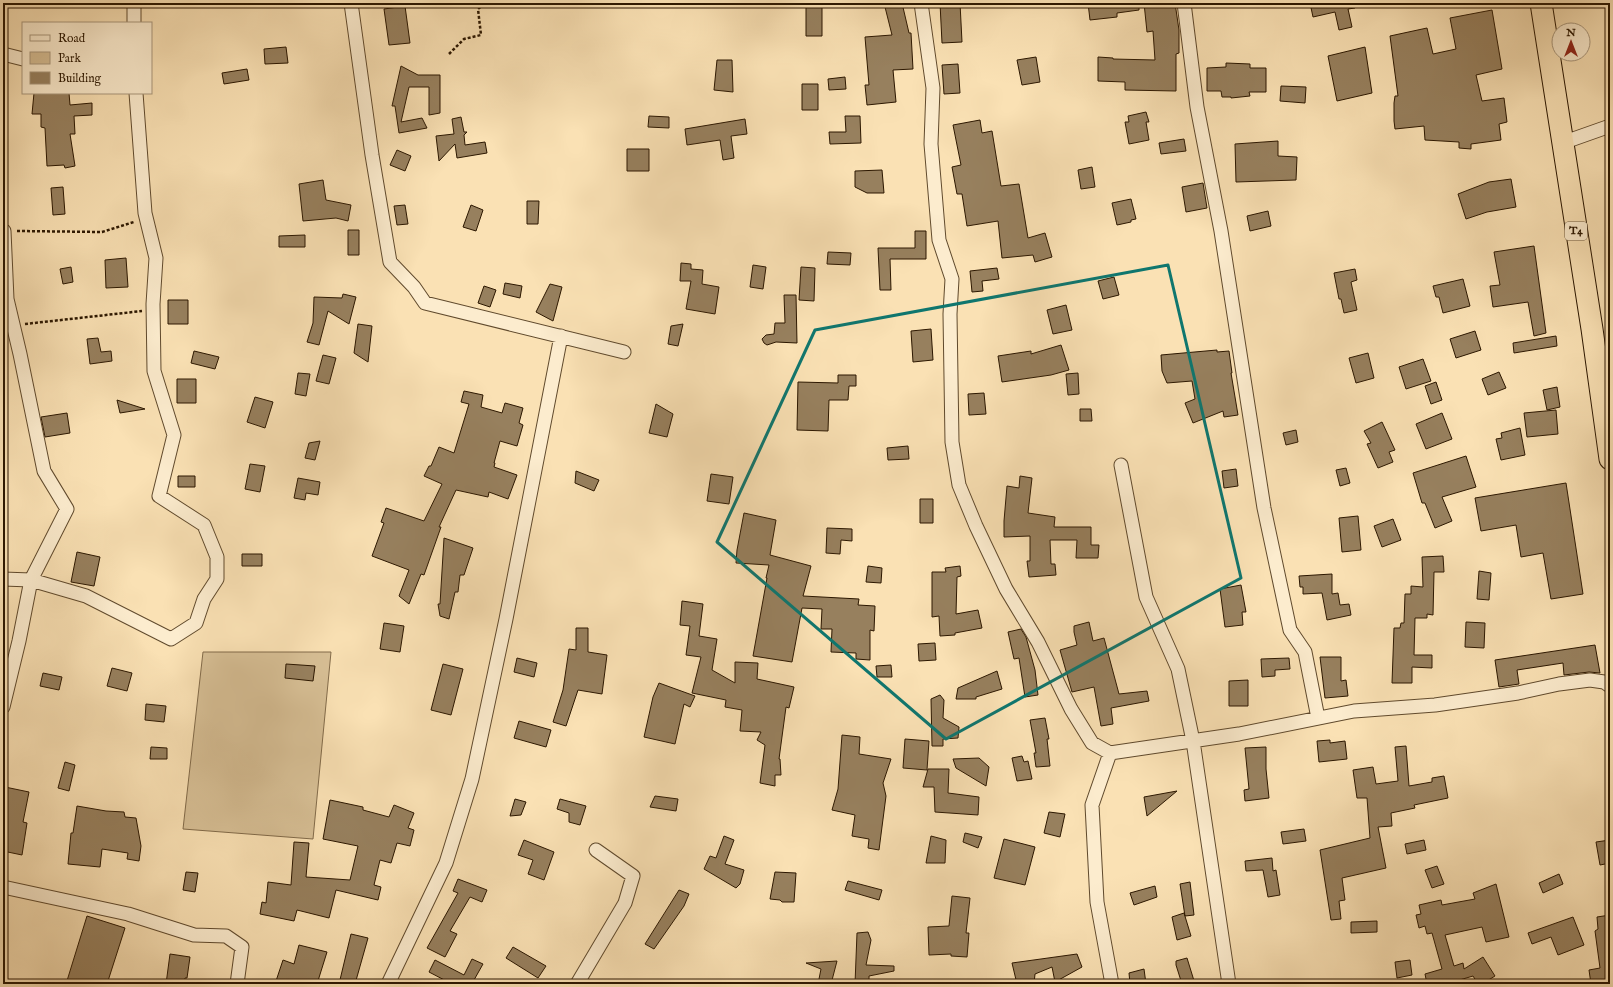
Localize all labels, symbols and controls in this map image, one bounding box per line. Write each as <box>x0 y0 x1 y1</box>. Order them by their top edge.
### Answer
legend <box>22 22 152 94</box>
north arrow <box>1551 22 1591 62</box>
text: N <box>1565 26 1576 40</box>
text: Road <box>58 31 86 46</box>
text: Park <box>58 51 81 66</box>
text: Building <box>58 71 102 86</box>
road number: T4 <box>1565 222 1587 240</box>

